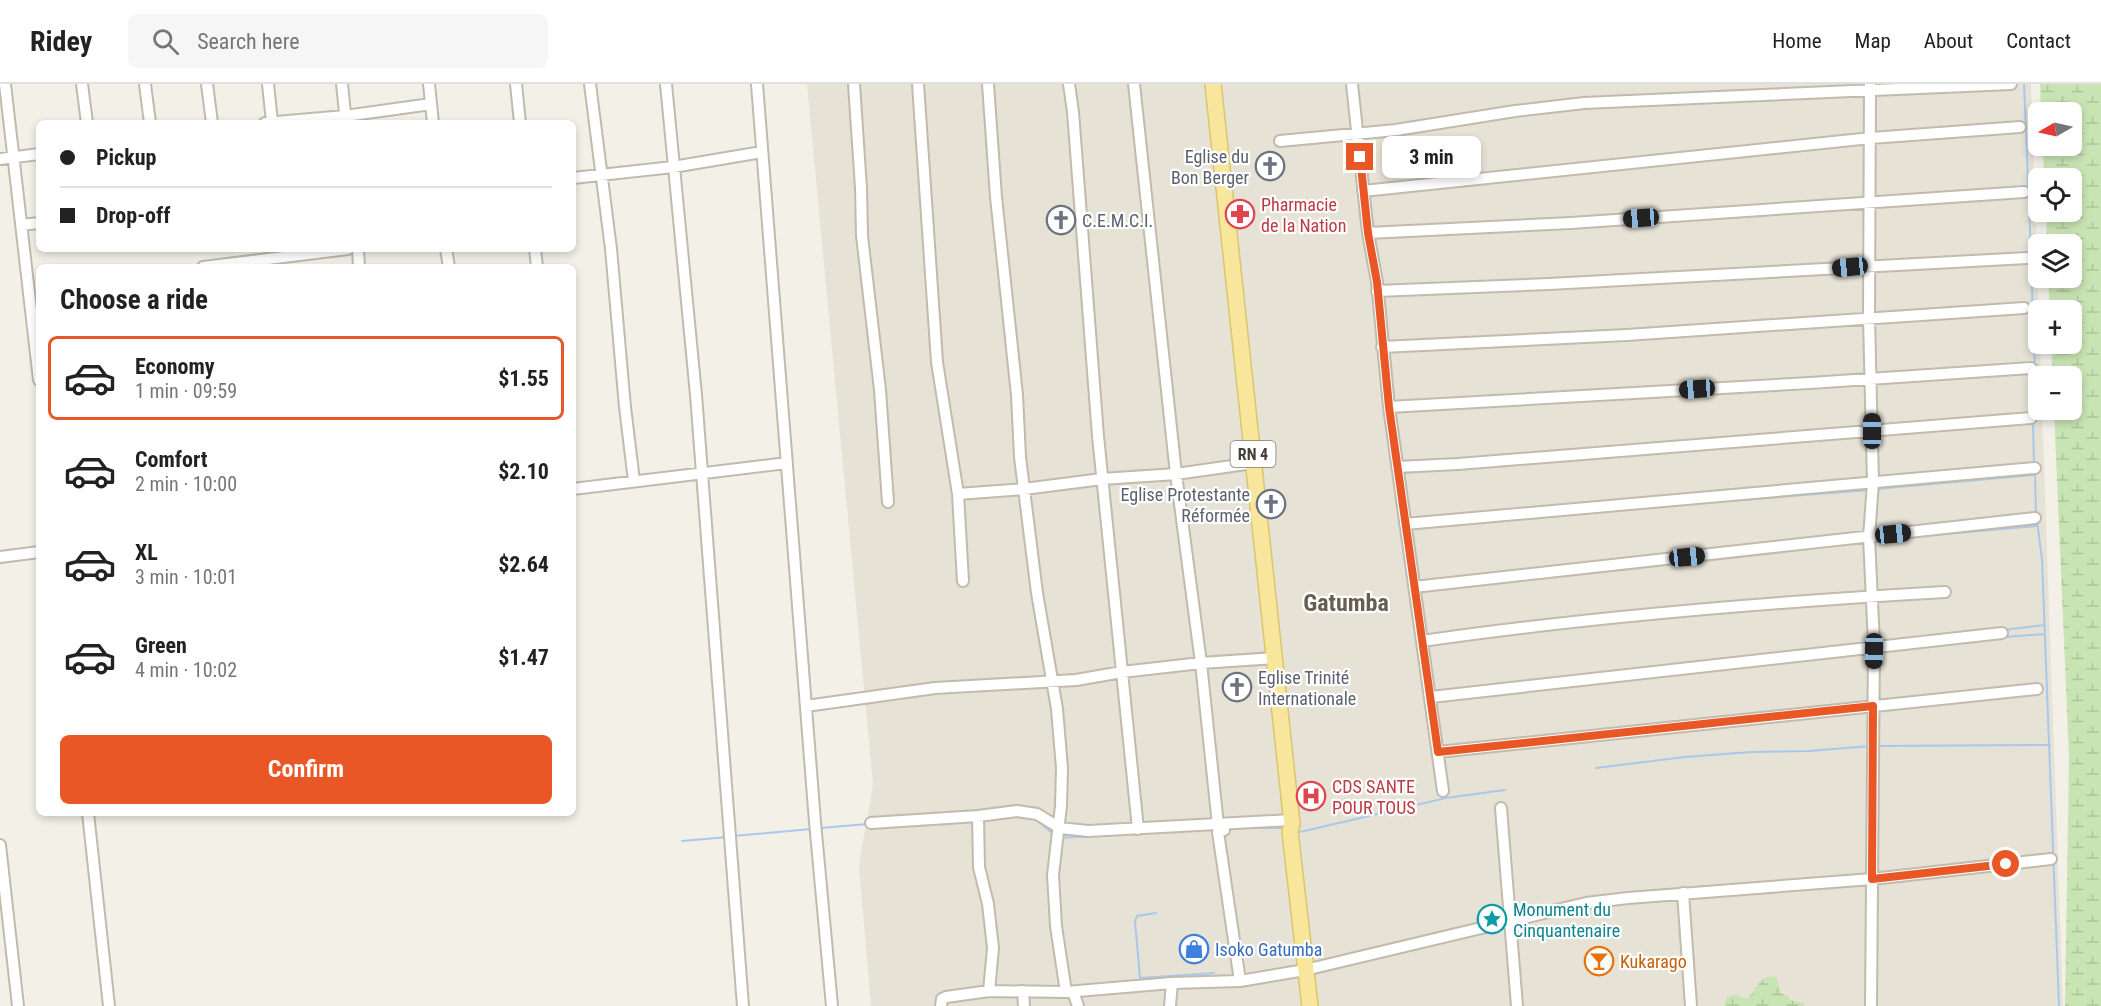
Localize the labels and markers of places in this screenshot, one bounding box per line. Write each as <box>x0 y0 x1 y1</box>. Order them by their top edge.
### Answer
place label: Eglise du Bon Berger <box>1171 146 1250 188</box>
church icon: Eglise du Bon Berger <box>1254 150 1286 182</box>
place label: Pharmacie de la Nation <box>1261 194 1346 236</box>
pharmacy icon: Pharmacie de la Nation <box>1224 198 1256 230</box>
church icon: C.E.M.C.I. <box>1045 204 1077 236</box>
place label: C.E.M.C.I. <box>1082 210 1153 231</box>
place label: Eglise Protestante Réformée <box>1121 484 1250 526</box>
church icon: Eglise Protestante Réformée <box>1255 488 1287 520</box>
place label: Eglise Trinité Internationale <box>1258 667 1356 709</box>
church icon: Eglise Trinité Internationale <box>1221 671 1253 703</box>
place label: CDS SANTE POUR TOUS <box>1332 776 1416 818</box>
hospital icon: CDS SANTE POUR TOUS <box>1295 780 1327 812</box>
place label: Monument du Cinquantenaire <box>1513 899 1620 941</box>
place icon: Monument du Cinquantenaire <box>1476 903 1508 935</box>
shop icon: Isoko Gatumba <box>1178 933 1210 965</box>
place label: Isoko Gatumba <box>1215 939 1322 960</box>
bar icon: Kukarago <box>1583 945 1615 977</box>
place label: Kukarago <box>1620 951 1687 972</box>

